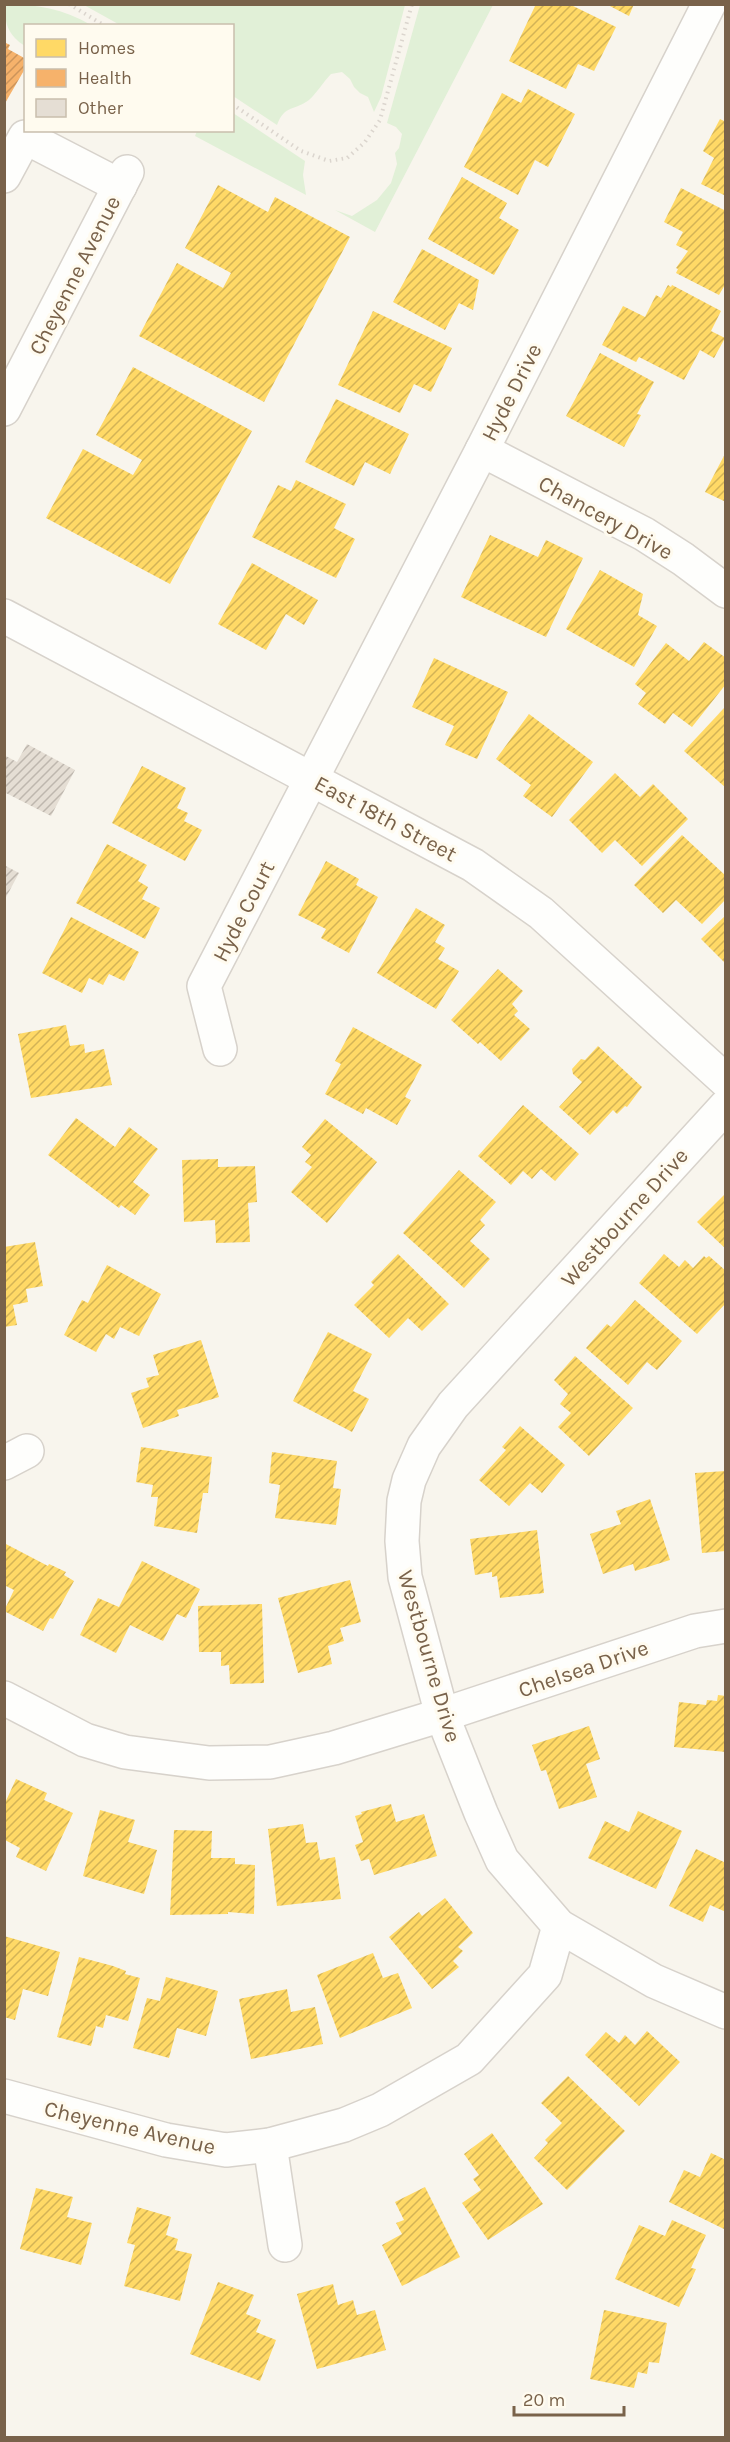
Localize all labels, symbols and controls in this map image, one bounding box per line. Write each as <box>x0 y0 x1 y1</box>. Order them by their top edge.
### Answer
legend <box>24 24 234 132</box>
text: Homes <box>78 37 135 59</box>
text: Health <box>78 67 132 89</box>
text: Other <box>78 97 123 119</box>
street label: Cheyenne Avenue <box>24 192 126 359</box>
street label: Hyde Drive <box>476 339 548 446</box>
street label: Chancery Drive <box>534 470 677 566</box>
street label: East 18th Street <box>310 770 461 867</box>
street label: Hyde Court <box>207 857 280 966</box>
street label: Westbourne Drive <box>556 1143 694 1292</box>
street label: Westbourne Drive <box>392 1567 466 1745</box>
street label: Chelsea Drive <box>515 1635 652 1703</box>
street label: Cheyenne Avenue <box>42 2096 218 2160</box>
scale bar <box>514 2379 624 2417</box>
text: 20 m <box>523 2389 565 2411</box>

